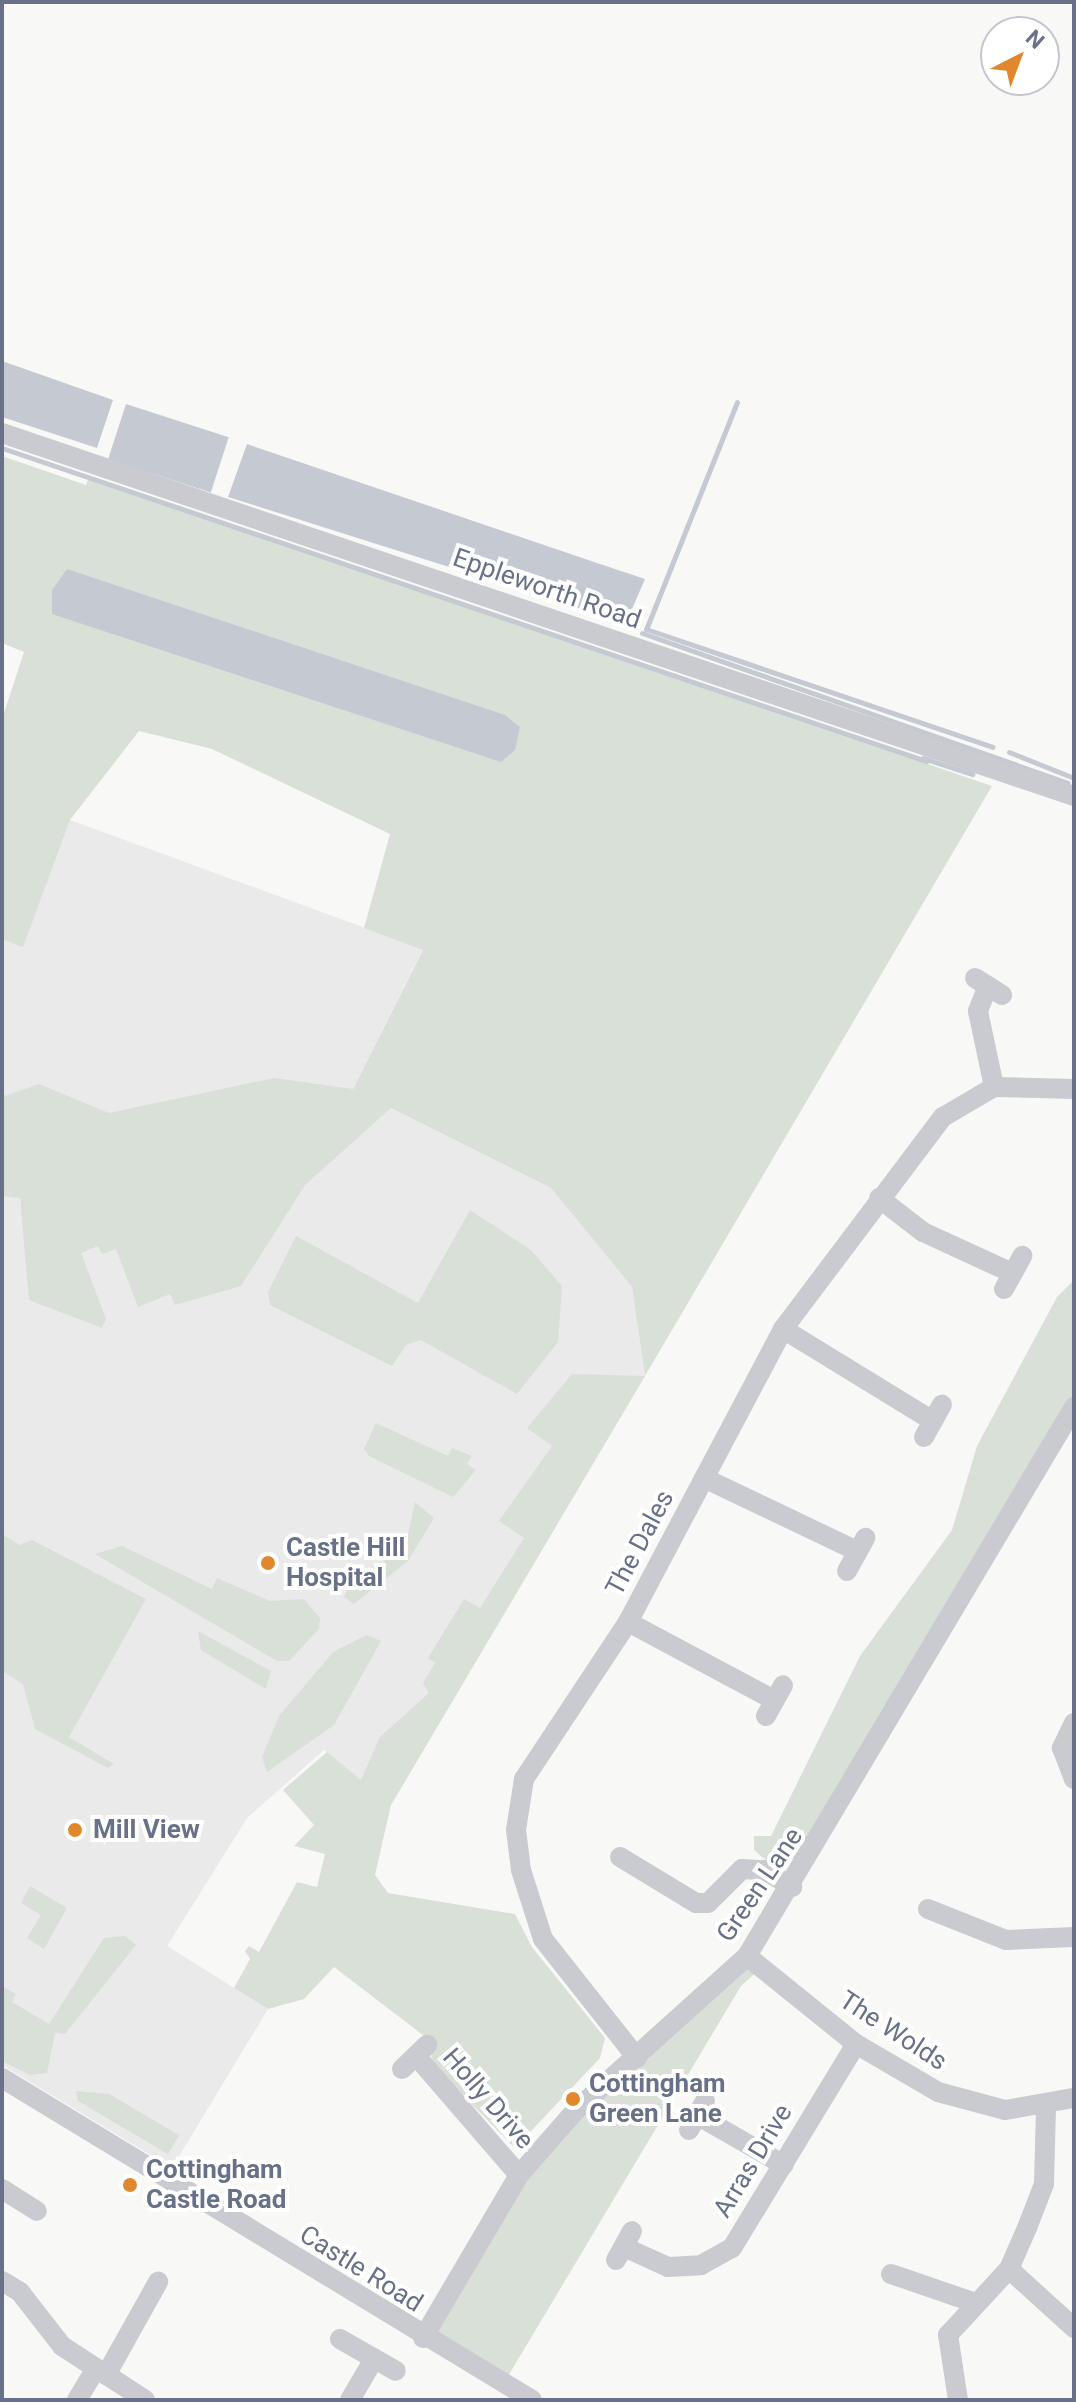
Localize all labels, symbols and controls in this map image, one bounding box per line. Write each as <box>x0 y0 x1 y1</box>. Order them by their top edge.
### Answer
north arrow <box>980 16 1060 96</box>
text: N <box>1021 25 1049 54</box>
street label: Eppleworth Road <box>449 542 645 636</box>
street label: The Dales <box>599 1485 681 1601</box>
place label: Castle Hill Hospital <box>286 1532 405 1594</box>
marker: Castle Hill Hospital <box>257 1552 279 1574</box>
place label: Mill View <box>93 1814 200 1846</box>
marker: Mill View <box>64 1819 86 1841</box>
street label: Green Lane <box>710 1822 810 1948</box>
street label: The Wolds <box>833 1985 953 2077</box>
street label: Holly Drive <box>436 2042 540 2156</box>
place label: Cottingham Green Lane <box>589 2068 726 2130</box>
marker: Cottingham Green Lane <box>564 2090 582 2108</box>
street label: Arras Drive <box>707 2099 799 2223</box>
place label: Cottingham Castle Road <box>146 2154 286 2216</box>
marker: Cottingham Castle Road <box>121 2176 139 2194</box>
street label: Castle Road <box>294 2219 428 2319</box>

